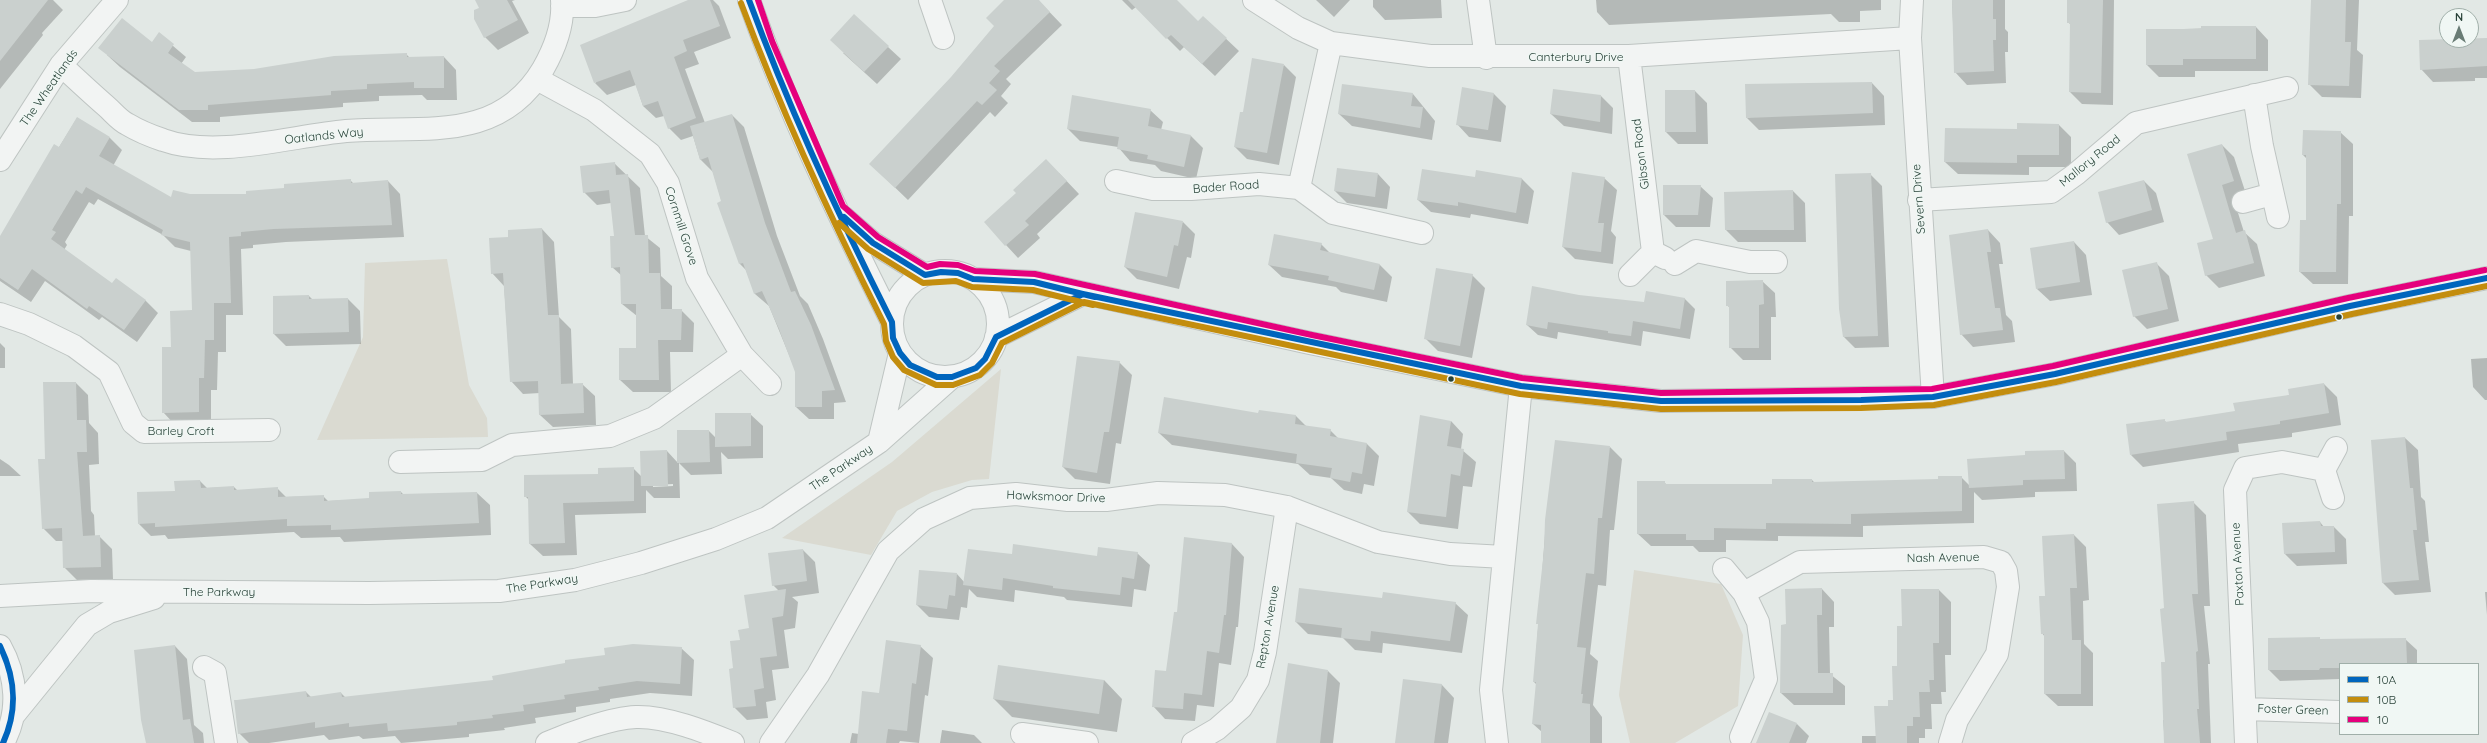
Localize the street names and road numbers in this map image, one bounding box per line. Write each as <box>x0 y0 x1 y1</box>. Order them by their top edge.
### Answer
street label: The Wheatlands <box>17 47 81 129</box>
street label: Canterbury Drive <box>1528 50 1624 64</box>
street label: Gibson Road <box>1630 118 1652 190</box>
street label: Oatlands Way <box>284 125 364 147</box>
street label: Mallory Road <box>2057 132 2123 190</box>
street label: Severn Drive <box>1909 163 1929 235</box>
street label: Bader Road <box>1192 177 1260 197</box>
street label: Cornmill Grove <box>661 185 701 267</box>
street label: Barley Croft <box>147 424 215 438</box>
street label: The Parkway <box>807 442 875 494</box>
street label: Hawksmoor Drive <box>1006 488 1106 506</box>
street label: Paxton Avenue <box>2229 522 2247 606</box>
street label: Nash Avenue <box>1906 550 1980 566</box>
street label: The Parkway <box>505 571 579 597</box>
street label: Repton Avenue <box>1254 584 1282 670</box>
street label: The Parkway <box>183 585 255 599</box>
street label: Foster Green <box>2257 702 2329 718</box>

